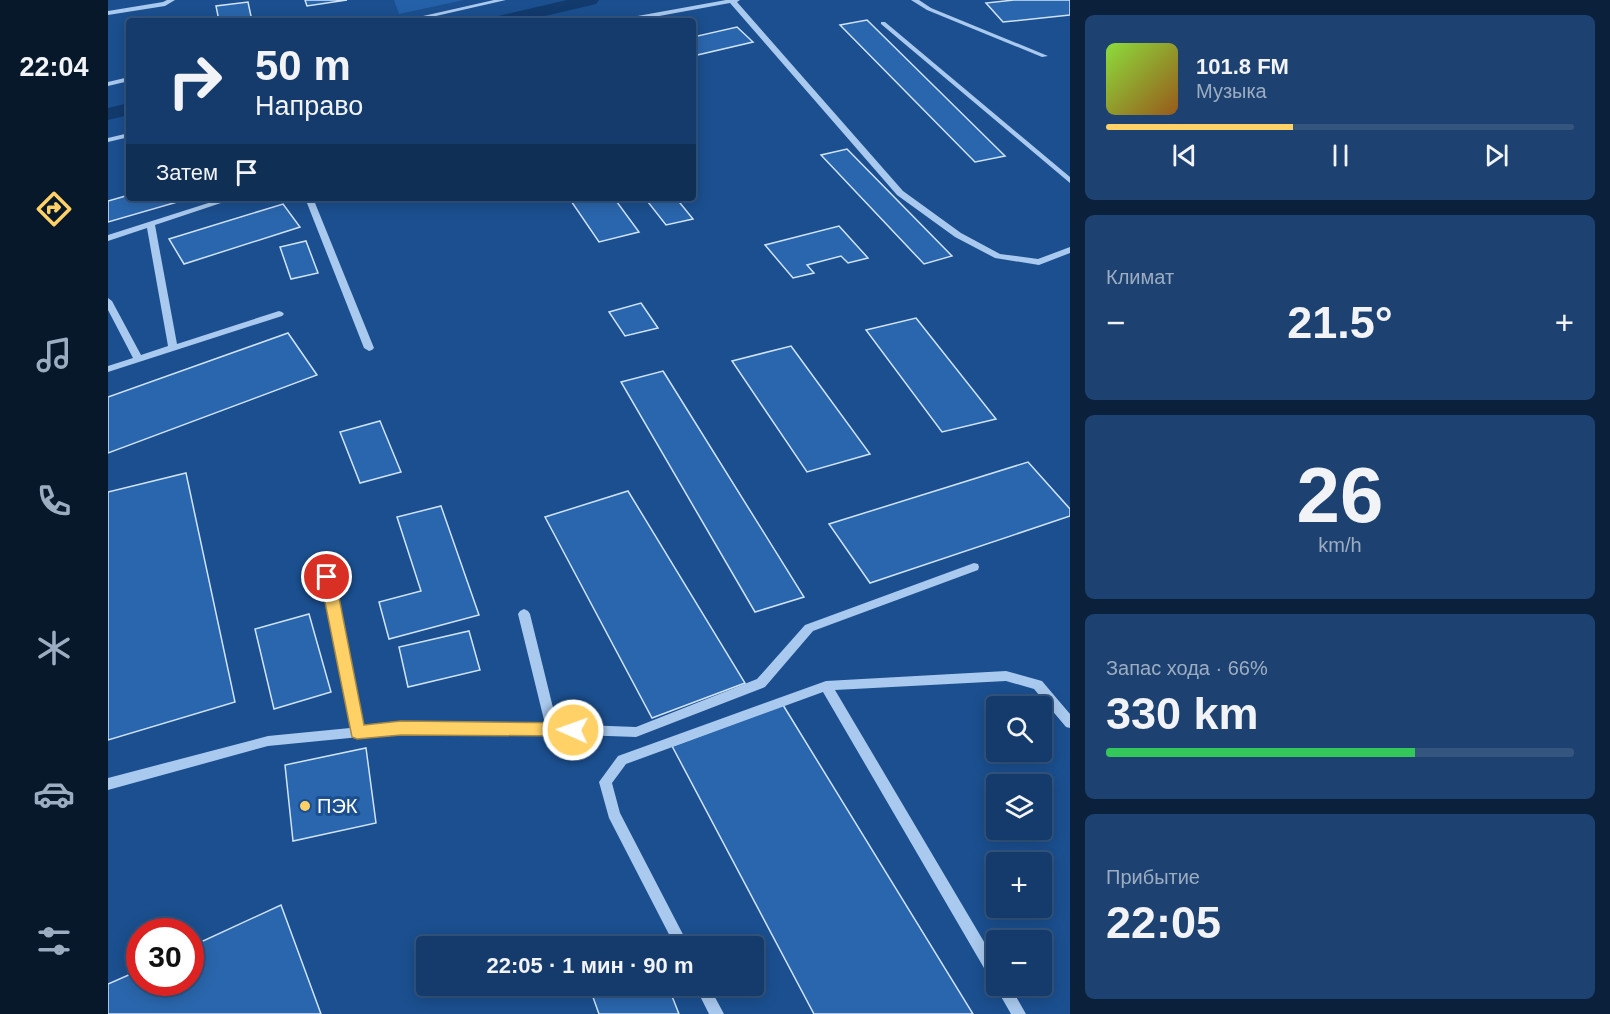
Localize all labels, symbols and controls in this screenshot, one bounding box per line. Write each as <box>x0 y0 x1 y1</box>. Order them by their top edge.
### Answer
icon: right <box>156 42 234 120</box>
text: 50 m <box>255 42 351 89</box>
text: 22:04 <box>19 52 89 82</box>
text: 101.8 FM <box>1196 54 1289 79</box>
text: Музыка <box>1196 80 1267 102</box>
text: Направо <box>255 91 363 121</box>
icon: previous <box>1168 139 1201 172</box>
icon: pause <box>1324 139 1357 172</box>
icon: next <box>1480 139 1513 172</box>
icon: arrive <box>230 156 263 189</box>
text: Затем <box>156 160 218 185</box>
icon: directions <box>33 188 75 230</box>
text: Климат <box>1106 266 1174 288</box>
text: 21.5° <box>1287 297 1393 348</box>
text: − <box>1106 304 1125 341</box>
text: + <box>1555 304 1574 341</box>
icon: music <box>33 334 75 376</box>
text: 26 <box>1297 451 1383 539</box>
icon: phone <box>33 480 75 522</box>
text: km/h <box>1318 534 1362 556</box>
pin <box>301 551 352 602</box>
icon: arrive <box>310 560 343 593</box>
icon: climate <box>33 627 75 669</box>
text: Запас хода · 66% <box>1106 657 1268 679</box>
text: 330 km <box>1106 688 1259 739</box>
map controls <box>986 696 1052 996</box>
button: search <box>986 696 1052 762</box>
position arrow <box>541 698 605 762</box>
icon: car <box>33 773 75 815</box>
button: layers <box>986 774 1052 840</box>
place label: ПЭК <box>317 795 358 817</box>
marker: ПЭК <box>298 799 312 813</box>
button: + <box>986 852 1052 918</box>
text: Прибытие <box>1106 866 1200 888</box>
text: 22:05 <box>1106 897 1221 948</box>
speed limit sign: 30 <box>126 918 204 996</box>
icon: filters <box>33 920 75 962</box>
button: − <box>986 930 1052 996</box>
text: 22:05 · 1 мин · 90 m <box>487 953 693 978</box>

